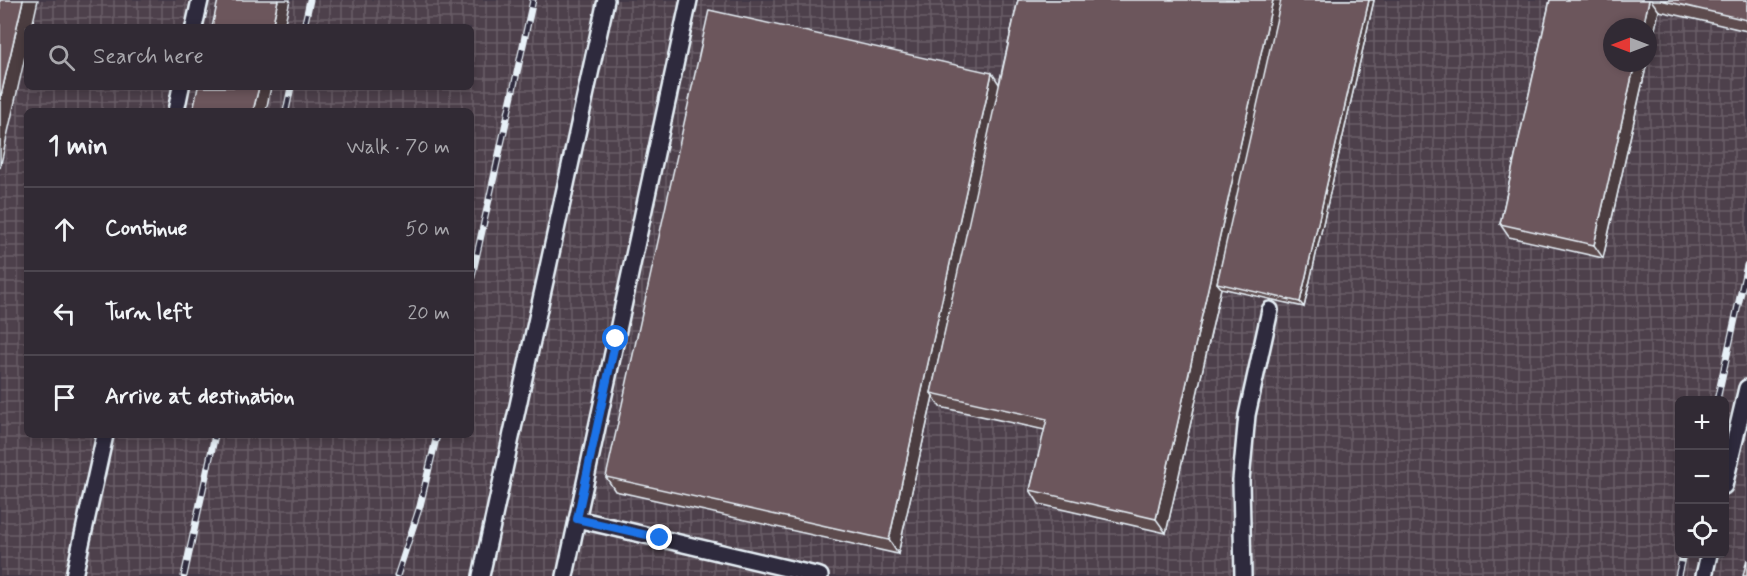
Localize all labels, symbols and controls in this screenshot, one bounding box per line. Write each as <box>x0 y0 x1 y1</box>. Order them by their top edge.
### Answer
north arrow <box>1603 18 1657 72</box>
search box <box>24 24 474 90</box>
icon: search <box>45 41 78 74</box>
text: Search here <box>93 43 204 71</box>
text: 1 min <box>48 130 108 164</box>
text: Walk · 70 m <box>347 134 450 161</box>
icon: ahead <box>48 213 81 246</box>
text: Continue <box>105 215 187 243</box>
text: 50 m <box>405 216 450 243</box>
icon: left <box>48 297 81 330</box>
text: Turn left <box>105 299 193 327</box>
text: 20 m <box>407 300 450 327</box>
route start <box>602 325 628 351</box>
icon: arrive <box>48 381 81 414</box>
text: Arrive at destination <box>105 383 295 411</box>
map controls <box>1675 396 1729 558</box>
button: + <box>1675 396 1729 450</box>
button: − <box>1675 450 1729 504</box>
button: locate <box>1675 504 1729 558</box>
route end <box>646 524 672 550</box>

